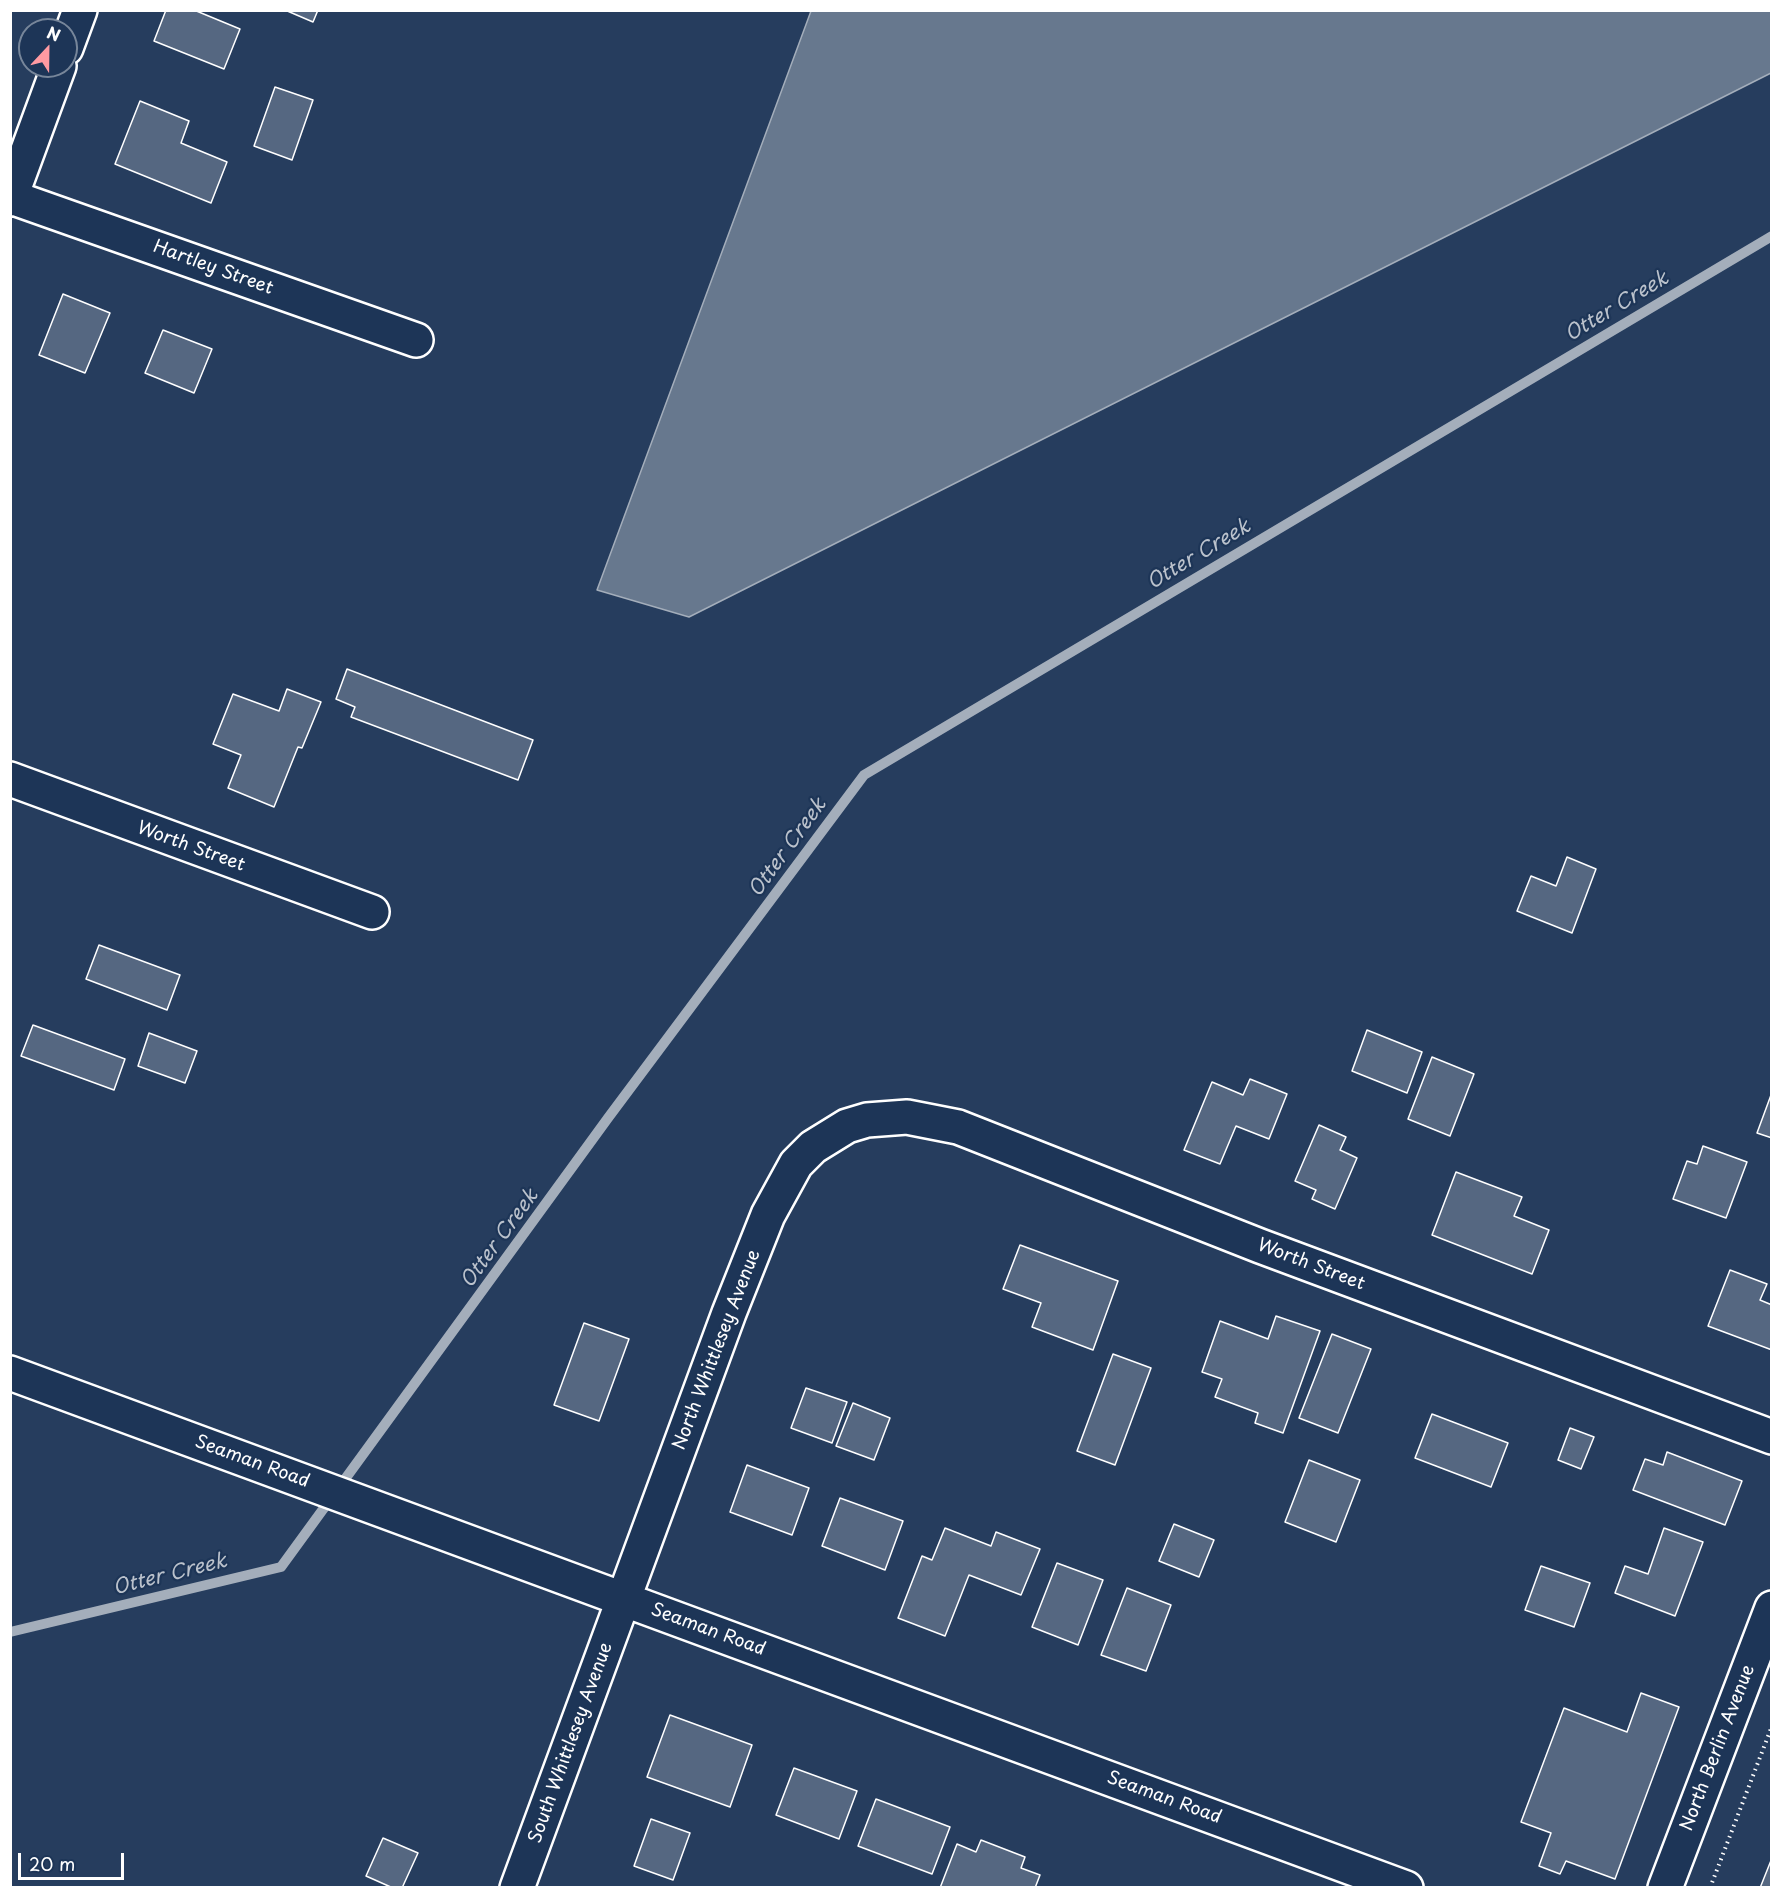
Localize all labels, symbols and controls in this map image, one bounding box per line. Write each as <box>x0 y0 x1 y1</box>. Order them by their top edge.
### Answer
north arrow <box>18 18 78 78</box>
text: N <box>44 20 64 47</box>
street label: Hartley Street <box>150 236 276 300</box>
water label: Otter Creek <box>1561 267 1673 347</box>
water label: Otter Creek <box>1143 515 1255 595</box>
water label: Otter Creek <box>744 794 832 902</box>
street label: Worth Street <box>134 818 248 876</box>
water label: Otter Creek <box>456 1185 544 1293</box>
street label: Worth Street <box>1254 1235 1368 1295</box>
street label: North Whittlesey Avenue <box>669 1247 765 1453</box>
street label: Seaman Road <box>192 1431 312 1493</box>
water label: Otter Creek <box>111 1549 229 1601</box>
street label: Seaman Road <box>648 1599 768 1661</box>
street label: South Whittlesey Avenue <box>525 1640 617 1846</box>
street label: North Berlin Avenue <box>1676 1662 1760 1834</box>
street label: Seaman Road <box>1104 1767 1224 1829</box>
scale bar <box>21 1841 128 1879</box>
text: 20 m <box>29 1850 75 1877</box>

